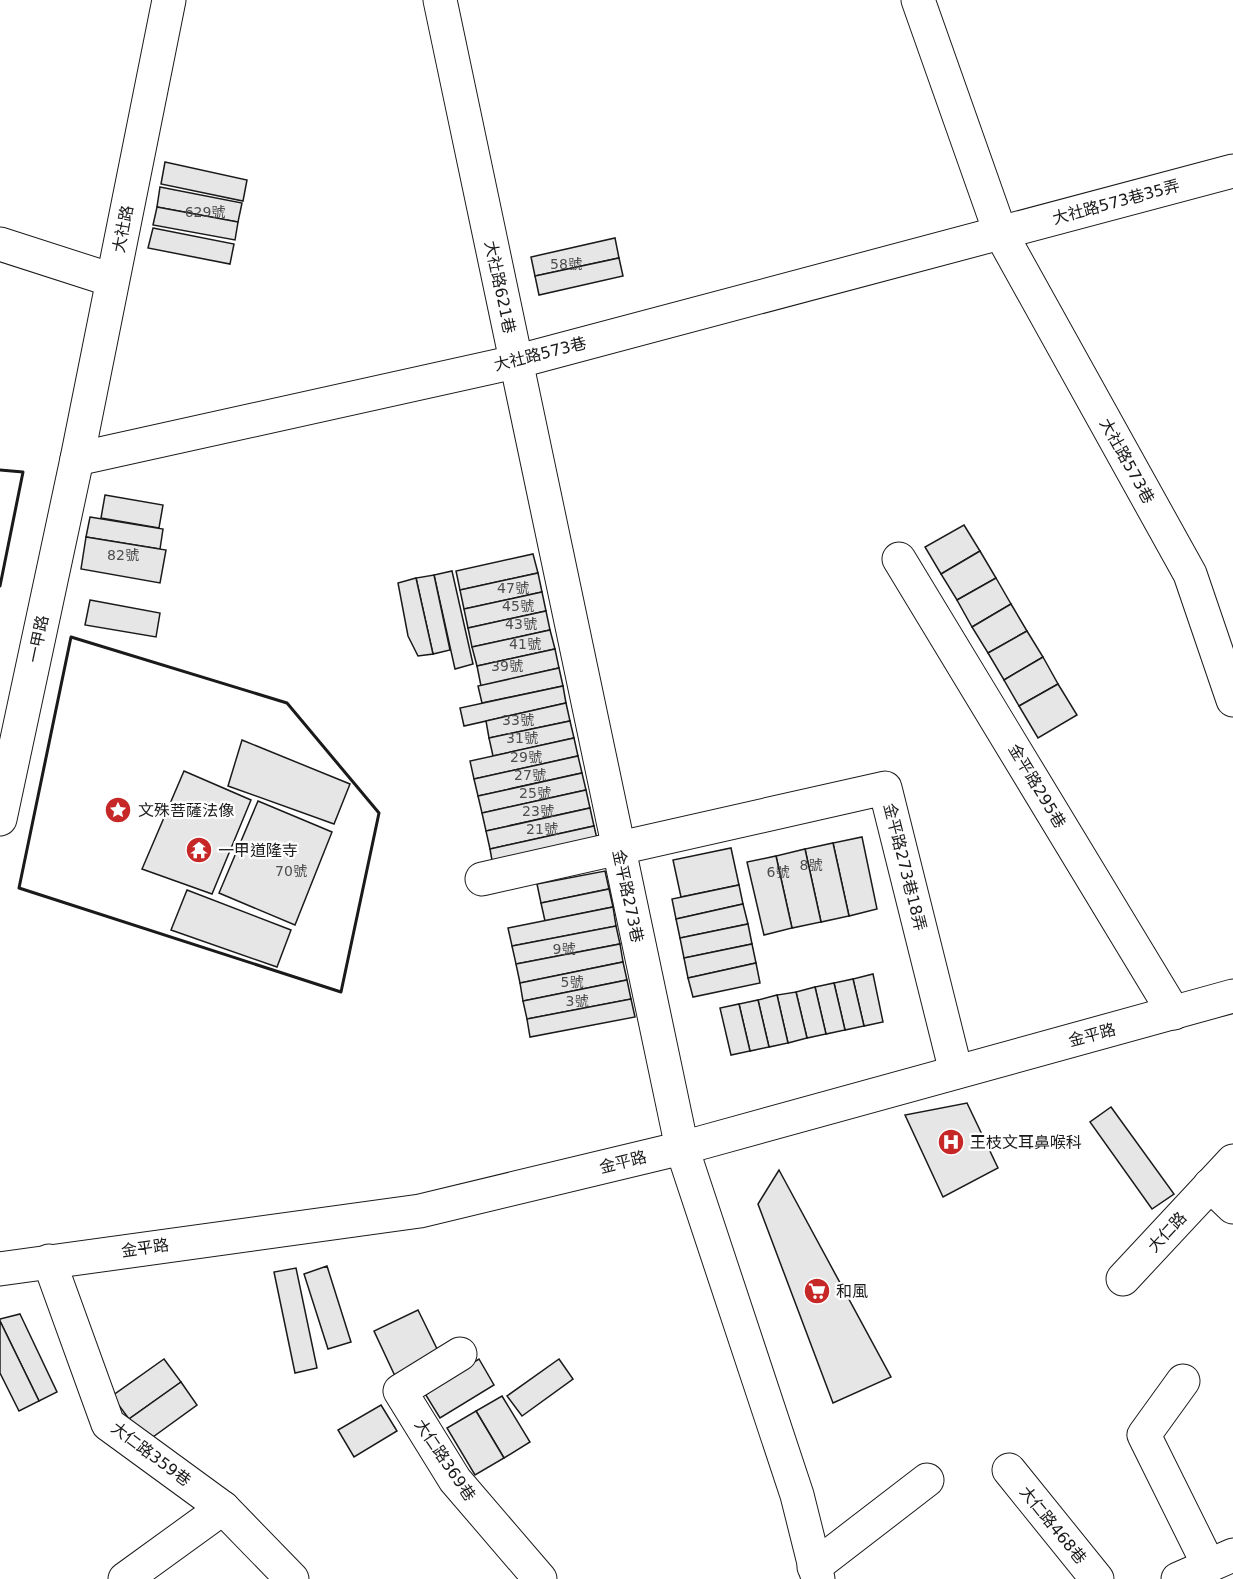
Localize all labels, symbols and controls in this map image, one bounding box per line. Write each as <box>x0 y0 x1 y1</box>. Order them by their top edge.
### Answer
street label: 大社路573巷35弄 <box>1050 176 1182 228</box>
street label: 大社路 <box>109 204 137 254</box>
house number: 629號 <box>185 204 225 220</box>
street label: 大社路621巷 <box>481 239 519 335</box>
house number: 58號 <box>550 256 582 272</box>
street label: 大社路573巷 <box>492 333 588 375</box>
street label: 大社路573巷 <box>1096 415 1158 507</box>
house number: 82號 <box>107 547 139 563</box>
house number: 47號 <box>497 580 529 596</box>
house number: 45號 <box>502 598 534 614</box>
street label: 一甲路 <box>24 614 52 664</box>
house number: 43號 <box>505 616 537 632</box>
house number: 41號 <box>509 636 541 652</box>
house number: 39號 <box>491 658 523 674</box>
house number: 33號 <box>502 712 534 728</box>
house number: 31號 <box>506 730 538 746</box>
street label: 金平路295巷 <box>1005 741 1069 831</box>
house number: 29號 <box>510 749 542 765</box>
house number: 27號 <box>514 767 546 783</box>
house number: 25號 <box>519 785 551 801</box>
place icon: 文殊菩薩法像 <box>103 795 133 825</box>
place label: 文殊菩薩法像 <box>138 801 234 820</box>
street label: 金平路273巷18弄 <box>880 801 930 933</box>
house number: 23號 <box>522 803 554 819</box>
house number: 21號 <box>526 821 558 837</box>
temple icon: 一甲道隆寺 <box>184 835 214 865</box>
place label: 一甲道隆寺 <box>218 841 298 860</box>
street label: 金平路273巷 <box>609 848 647 944</box>
house number: 8號 <box>800 857 822 873</box>
house number: 70號 <box>275 863 307 879</box>
house number: 6號 <box>767 864 789 880</box>
house number: 9號 <box>553 941 575 957</box>
house number: 5號 <box>561 974 583 990</box>
house number: 3號 <box>566 993 588 1009</box>
street label: 金平路 <box>1066 1020 1118 1050</box>
hospital icon: 王枝文耳鼻喉科 <box>936 1127 966 1157</box>
place label: 王枝文耳鼻喉科 <box>970 1133 1082 1152</box>
street label: 金平路 <box>597 1147 649 1177</box>
street label: 大仁路 <box>1144 1208 1190 1256</box>
street label: 金平路 <box>120 1235 170 1261</box>
supermarket icon: 和風 <box>802 1276 832 1306</box>
place label: 和風 <box>836 1282 868 1301</box>
street label: 大仁路369巷 <box>411 1415 479 1505</box>
street label: 大仁路359巷 <box>108 1418 194 1490</box>
street label: 大仁路468巷 <box>1016 1482 1090 1568</box>

